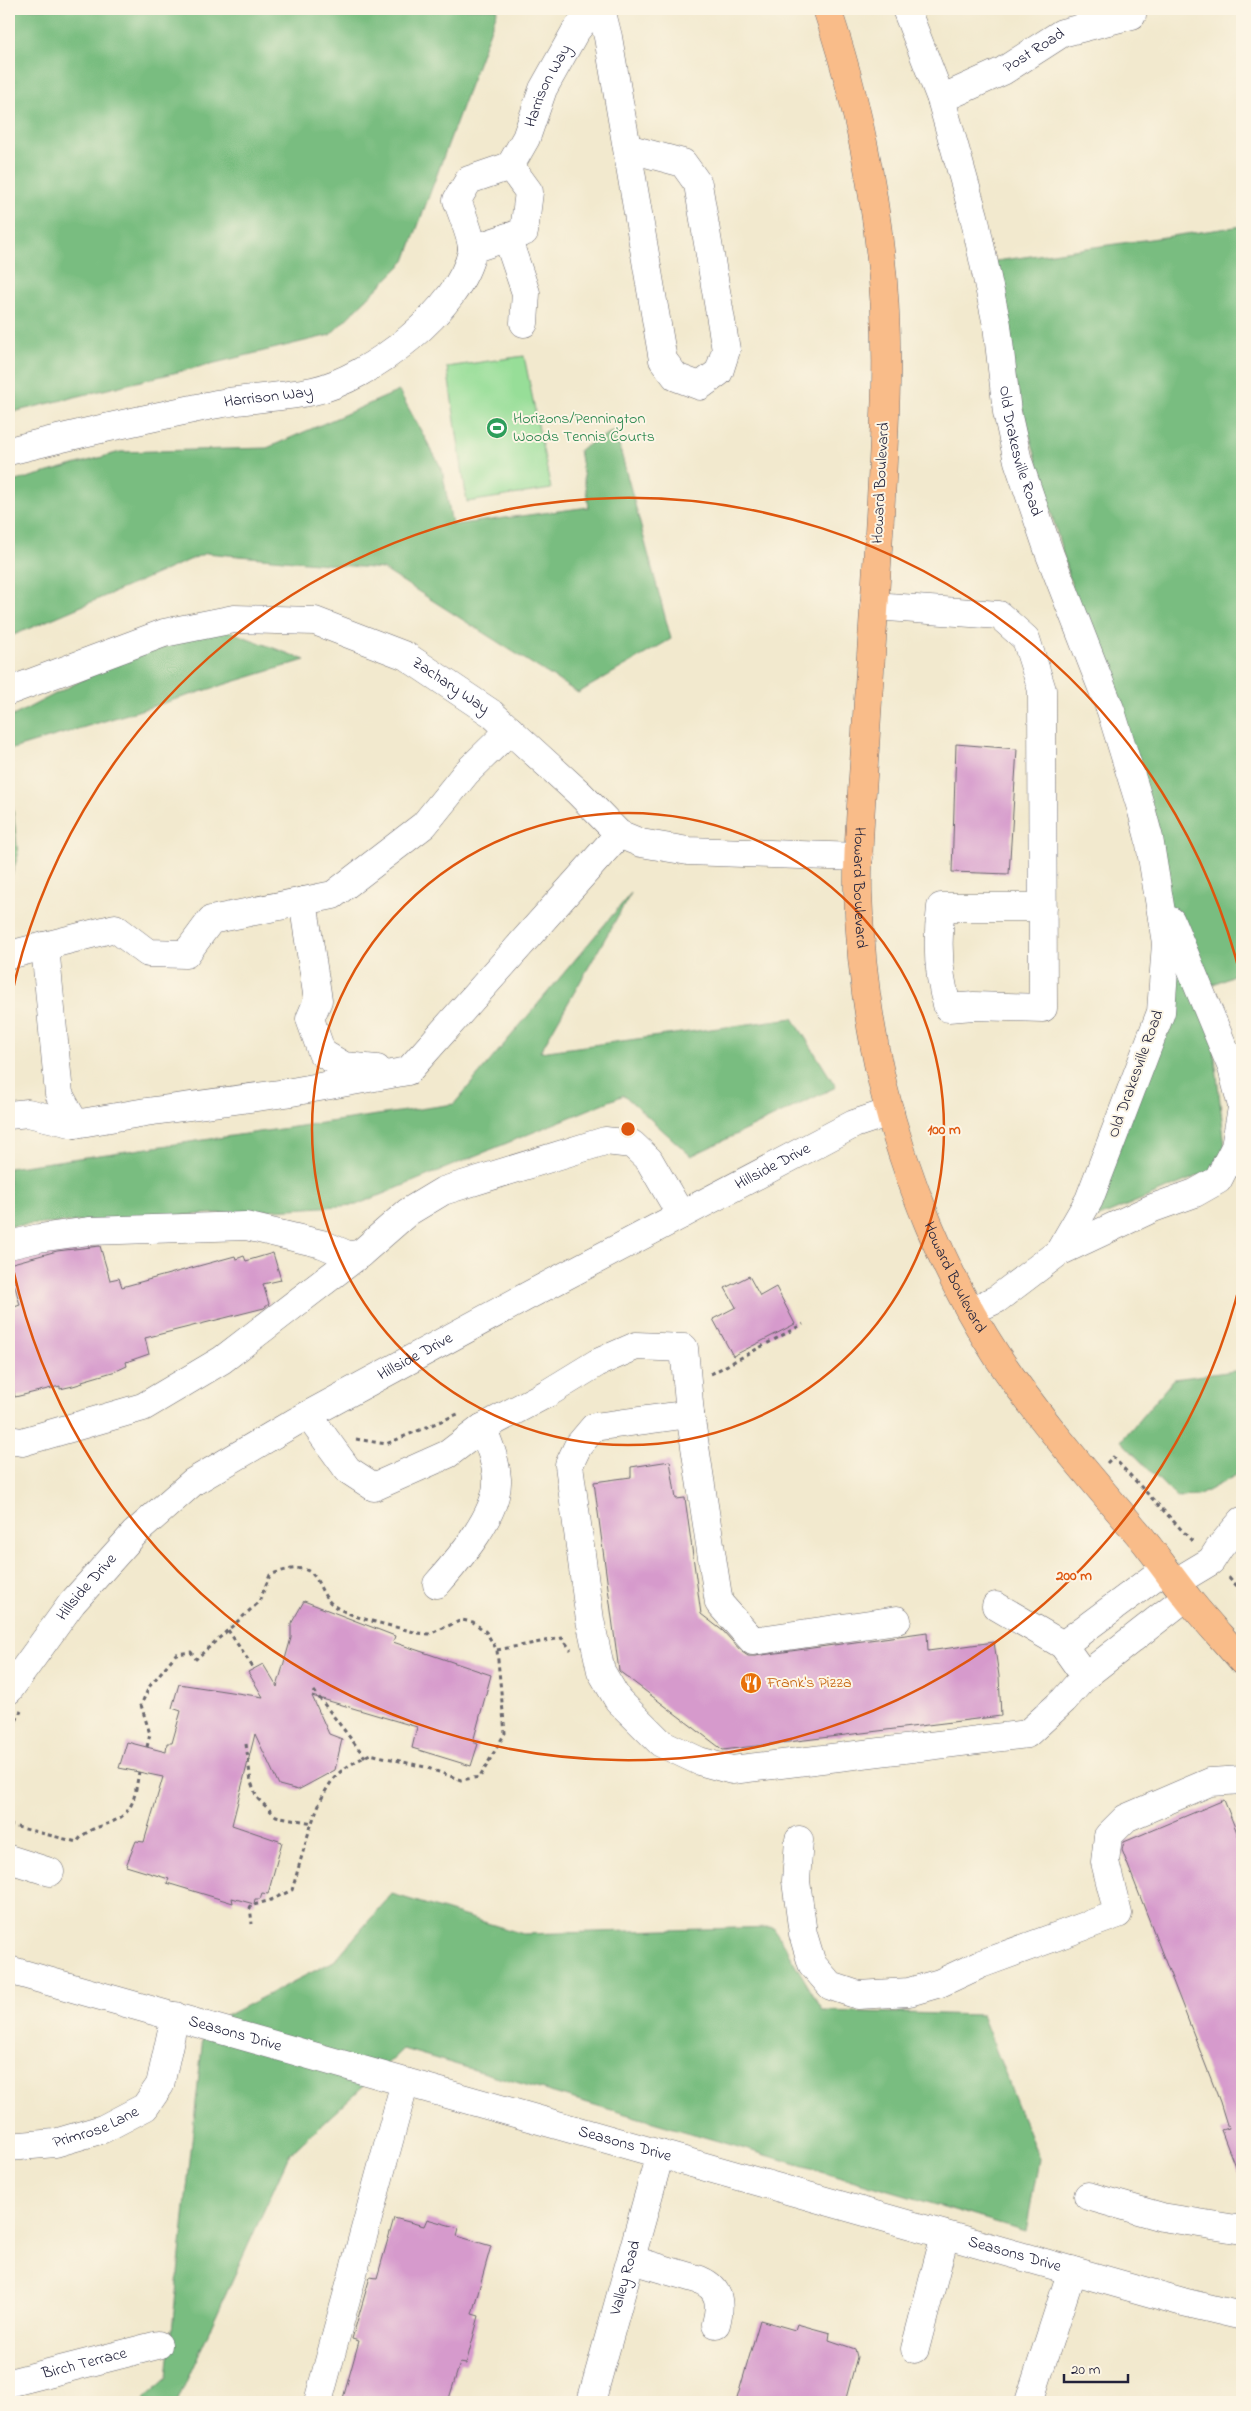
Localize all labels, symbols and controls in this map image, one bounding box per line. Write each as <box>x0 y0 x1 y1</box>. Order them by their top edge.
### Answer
street label: Post Road <box>999 22 1070 80</box>
street label: Harrison Way <box>519 40 578 131</box>
street label: Harrison Way <box>222 379 315 415</box>
street label: Old Drakesville Road <box>992 384 1048 520</box>
place label: Horizons/Pennington Woods Tennis Courts <box>513 407 655 449</box>
sports icon: Horizons/Pennington Woods Tennis Courts <box>485 416 509 440</box>
street label: Howard Boulevard <box>866 422 896 544</box>
street label: Zachary Way <box>407 651 494 721</box>
street label: Howard Boulevard <box>846 826 873 949</box>
street label: Old Drakesville Road <box>1102 1007 1170 1141</box>
text: 100 m <box>927 1119 961 1141</box>
centre of rings <box>619 1120 637 1138</box>
street label: Hillside Drive <box>731 1137 816 1196</box>
street label: Howard Boulevard <box>917 1218 992 1338</box>
street label: Hillside Drive <box>373 1326 458 1387</box>
street label: Hillside Drive <box>51 1548 123 1626</box>
text: 200 m <box>1055 1565 1092 1587</box>
restaurant icon: Frank's Pizza <box>739 1671 763 1695</box>
place label: Frank's Pizza <box>766 1671 852 1695</box>
street label: Seasons Drive <box>186 2009 285 2059</box>
street label: Primrose Lane <box>50 2100 144 2155</box>
street label: Seasons Drive <box>575 2120 675 2169</box>
street label: Seasons Drive <box>965 2230 1065 2279</box>
street label: Valley Road <box>603 2238 647 2319</box>
street label: Birch Terrace <box>39 2341 130 2386</box>
scale bar <box>1064 2351 1127 2383</box>
text: 20 m <box>1071 2359 1101 2381</box>

